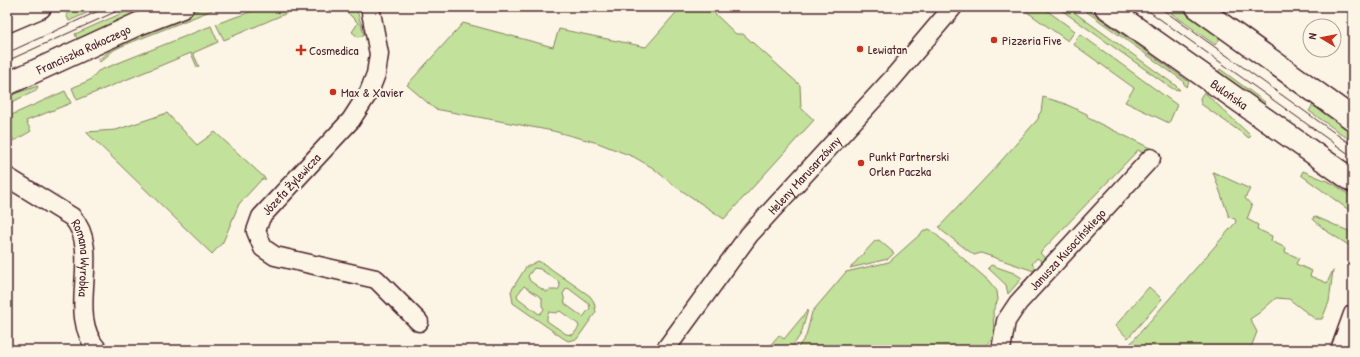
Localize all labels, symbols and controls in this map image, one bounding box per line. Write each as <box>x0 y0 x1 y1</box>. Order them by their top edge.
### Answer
north arrow <box>1302 18 1342 58</box>
street label: Franciszka Rakoczego <box>33 20 133 79</box>
place label: Pizzeria Five <box>1002 31 1062 49</box>
text: N <box>1305 32 1320 40</box>
marker: Pizzeria Five <box>989 35 999 45</box>
place label: Lewiatan <box>868 40 908 58</box>
place label: Cosmedica <box>309 41 359 59</box>
marker: Lewiatan <box>855 44 865 54</box>
marker: Cosmedica <box>296 45 306 55</box>
street label: Bulońska <box>1207 75 1252 113</box>
place label: Max & Xavier <box>341 83 404 101</box>
marker: Max & Xavier <box>328 87 338 97</box>
street label: Heleny Marusarzówny <box>763 131 845 218</box>
place label: Punkt Partnerski Orlen Paczka <box>869 147 949 180</box>
street label: Józefa Żylewicza <box>258 149 324 219</box>
marker: Punkt Partnerski Orlen Paczka <box>856 158 866 168</box>
street label: Janusza Kusocińskiego <box>1025 204 1110 294</box>
street label: Romana Wyrobka <box>67 215 94 297</box>

